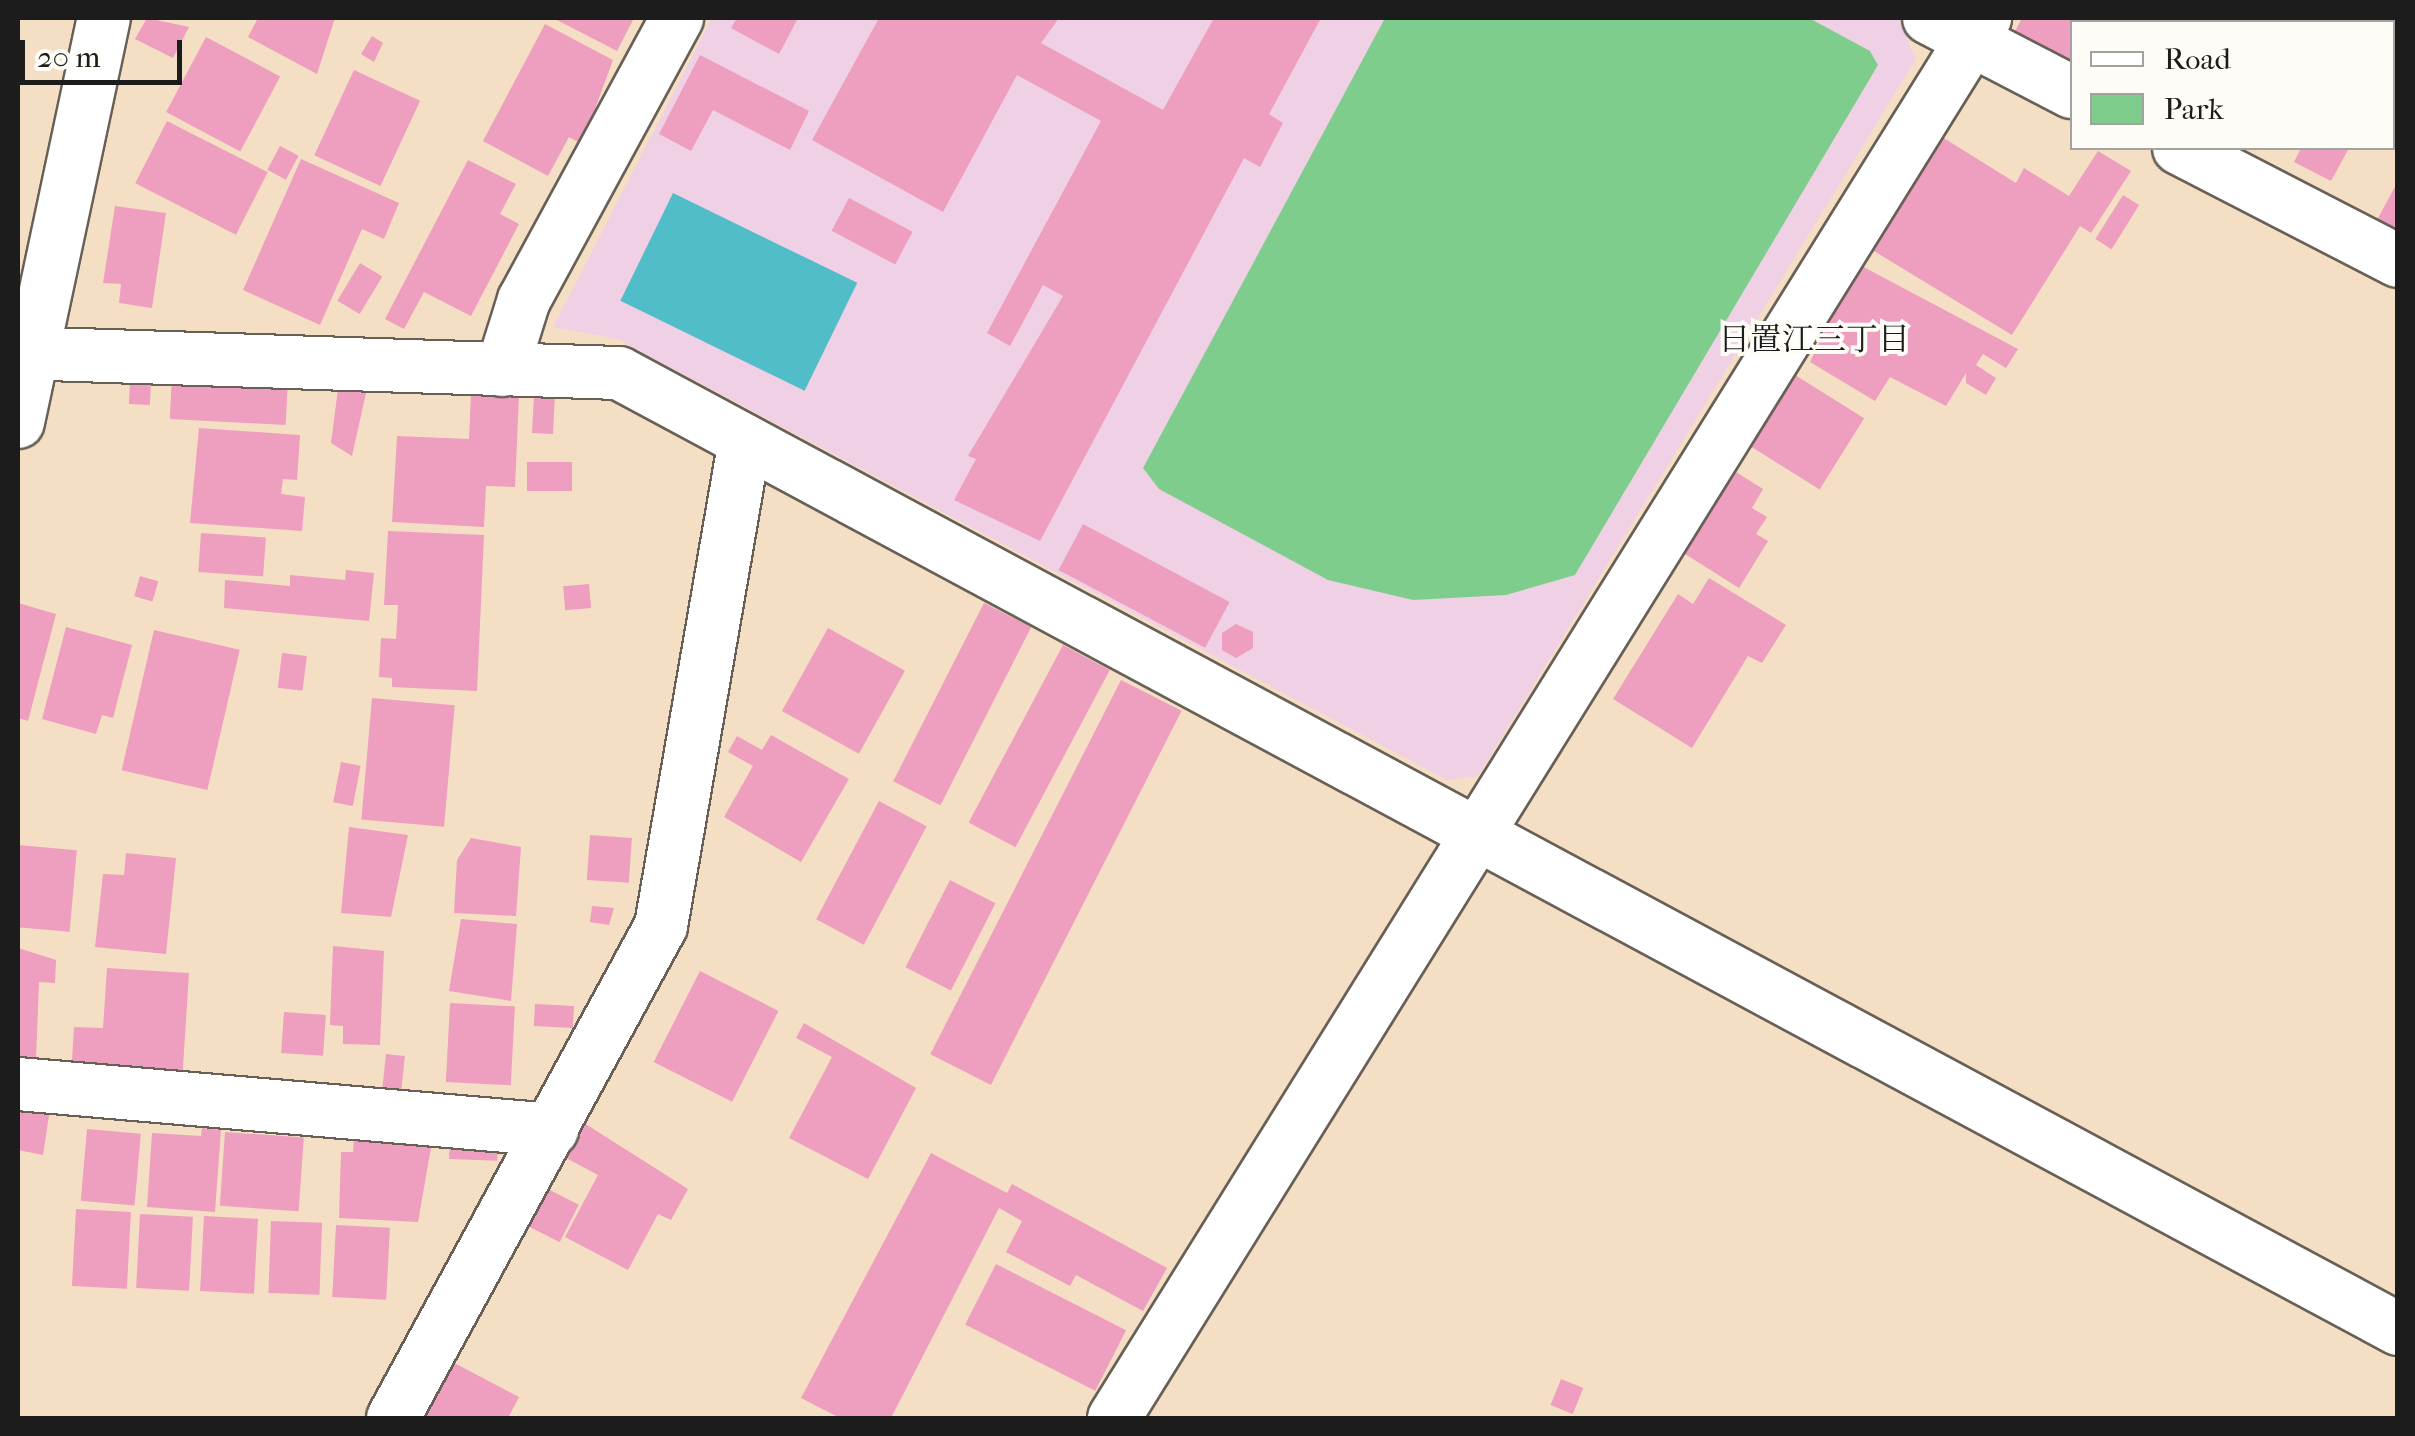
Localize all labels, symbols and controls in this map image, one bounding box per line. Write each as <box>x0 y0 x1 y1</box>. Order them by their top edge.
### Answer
scale bar <box>25 20 188 82</box>
legend <box>2070 20 2395 150</box>
text: 20 m <box>37 40 100 75</box>
text: Road <box>2164 42 2231 77</box>
text: Park <box>2164 92 2224 127</box>
district label: 日置江三丁目 <box>1718 321 1910 359</box>

